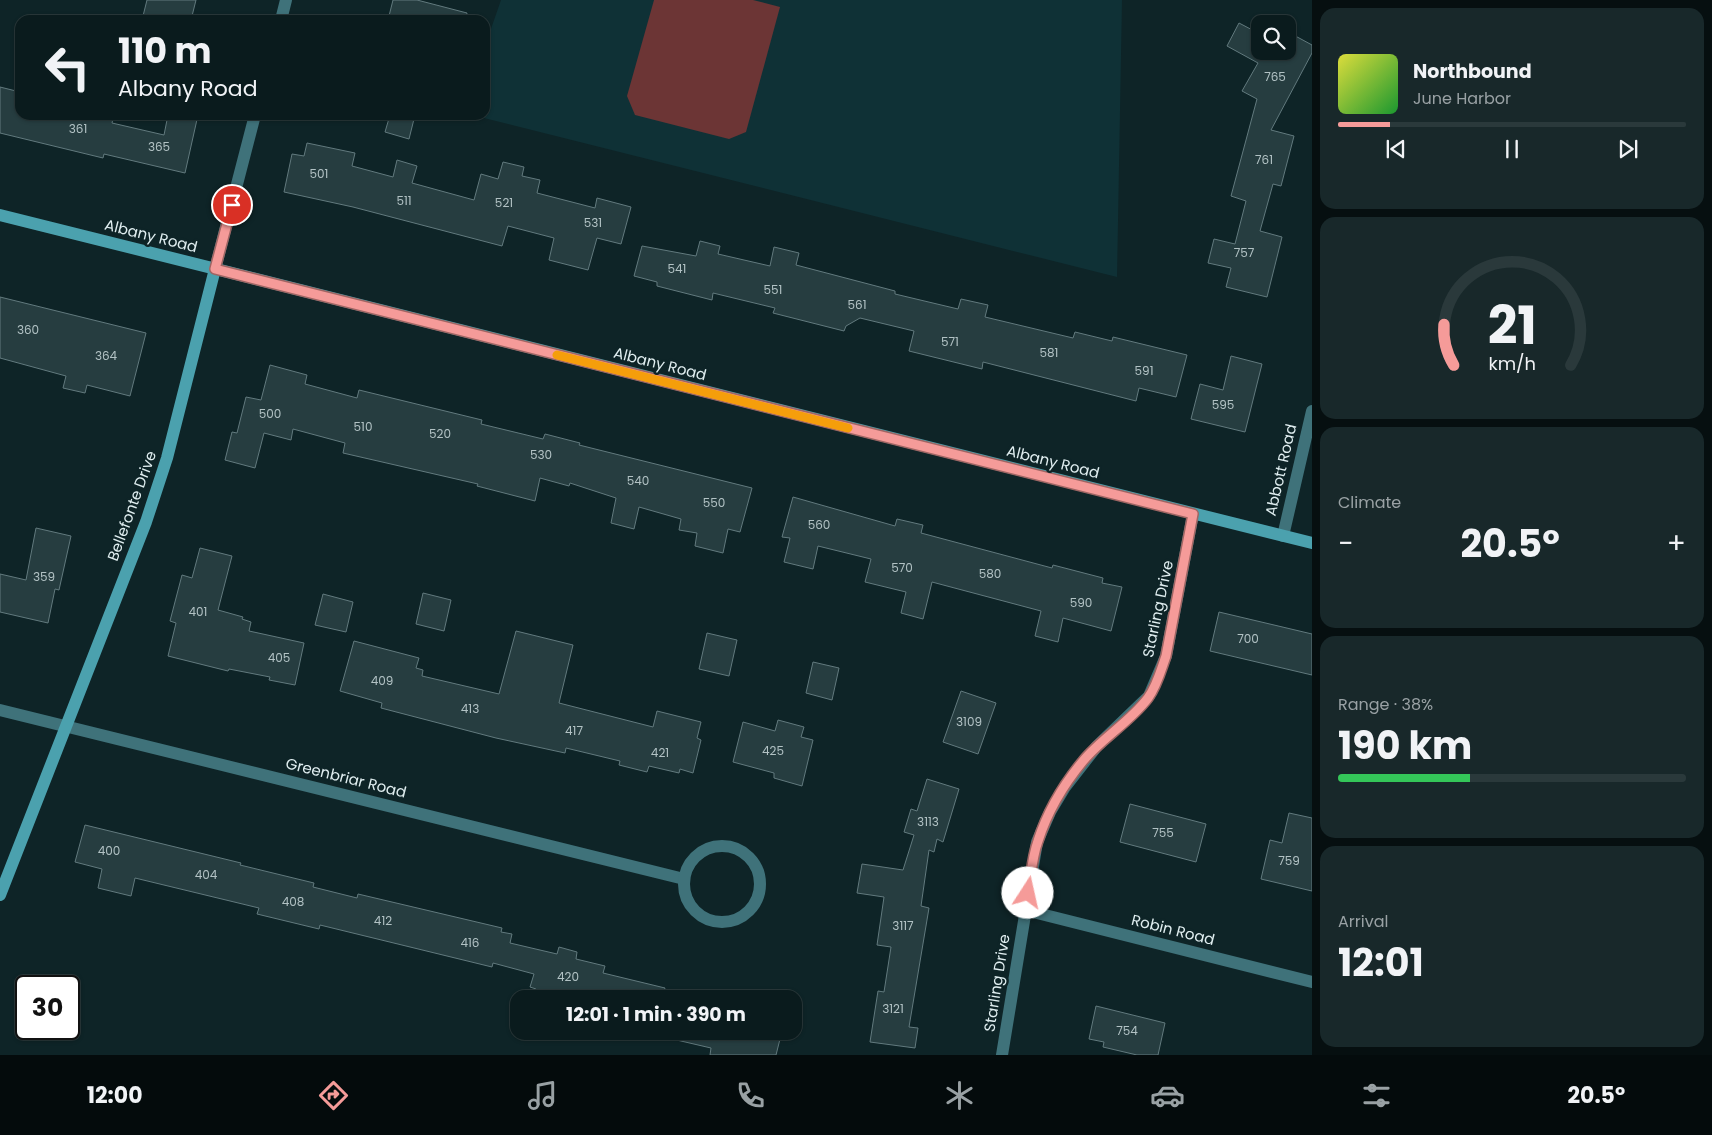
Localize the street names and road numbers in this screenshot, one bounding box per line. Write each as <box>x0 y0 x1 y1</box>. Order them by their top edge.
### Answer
street label: Albany Road <box>102 214 200 257</box>
street label: Albany Road <box>611 342 709 385</box>
street label: Abbott Road <box>1260 422 1301 518</box>
street label: Albany Road <box>1004 440 1102 483</box>
street label: Bellefonte Drive <box>102 448 161 564</box>
street label: Starling Drive <box>1137 558 1178 659</box>
street label: Greenbriar Road <box>284 752 409 803</box>
street label: Robin Road <box>1129 909 1217 950</box>
street label: Starling Drive <box>978 933 1015 1033</box>

